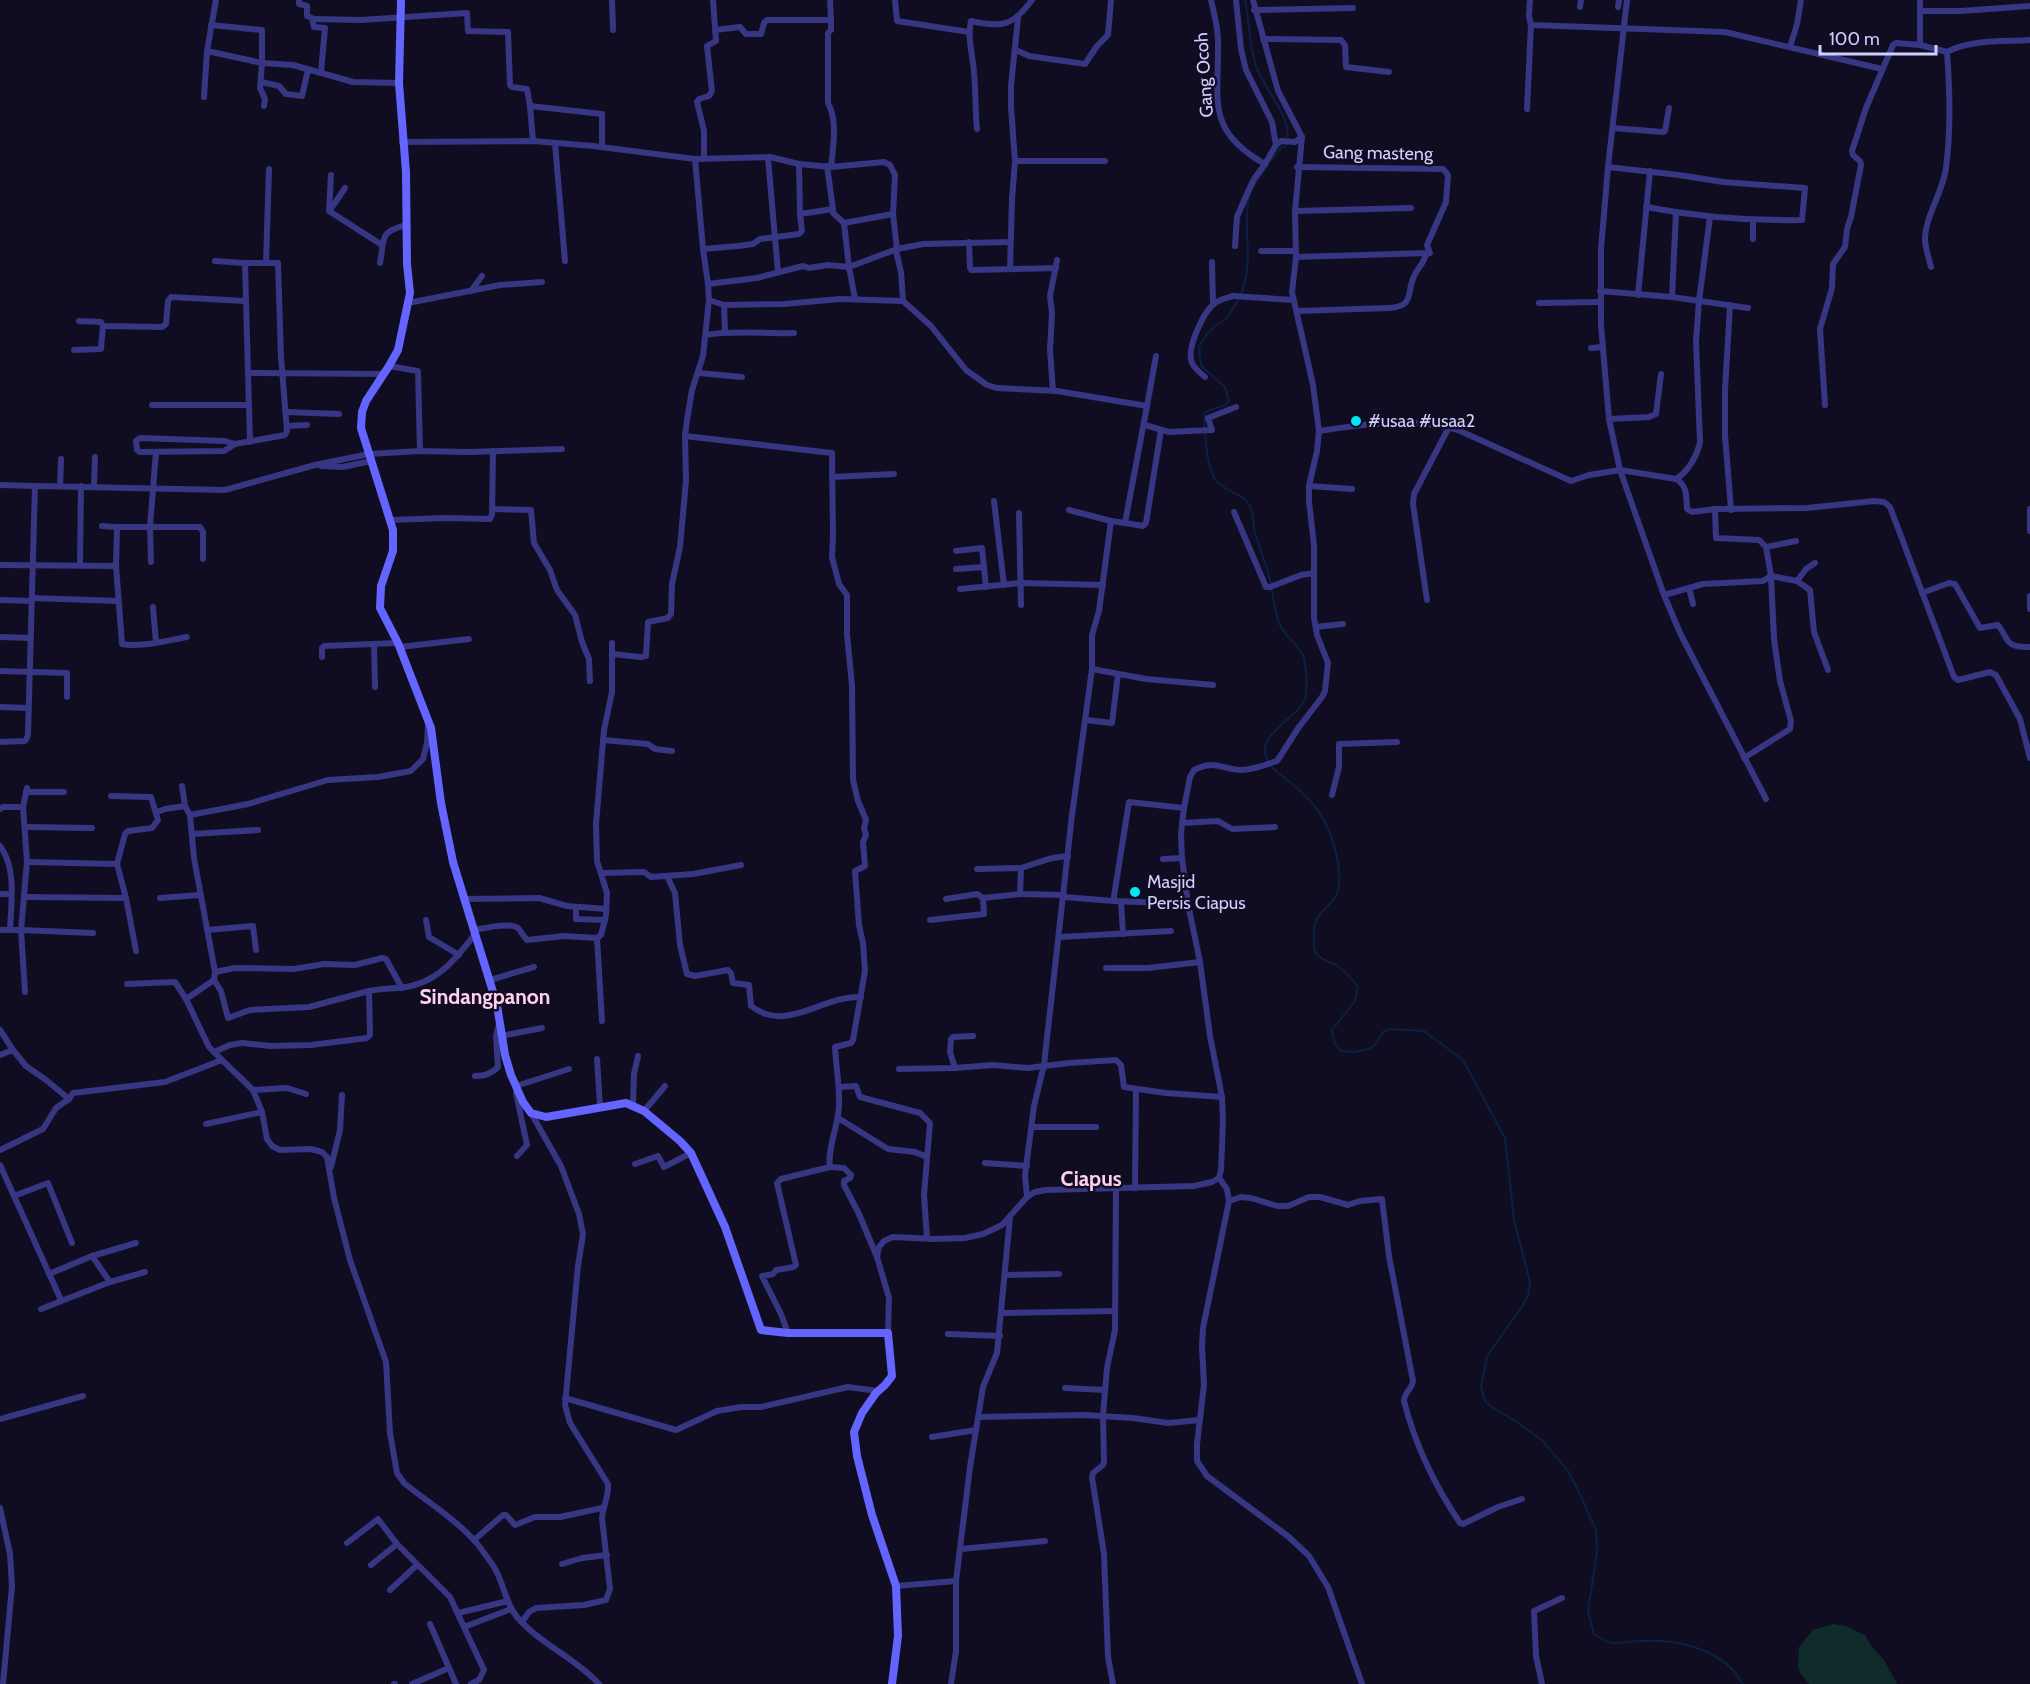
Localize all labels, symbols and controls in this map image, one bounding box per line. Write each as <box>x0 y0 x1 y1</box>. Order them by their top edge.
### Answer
scale bar <box>1820 18 1936 56</box>
text: 100 m <box>1829 28 1880 50</box>
street label: Gang Ocoh <box>1190 32 1218 118</box>
street label: Gang masteng <box>1323 141 1434 165</box>
place label: #usaa #usaa2 <box>1368 410 1475 432</box>
marker: #usaa #usaa2 <box>1349 414 1363 428</box>
place label: Masjid Persis Ciapus <box>1147 871 1246 914</box>
marker: Masjid Persis Ciapus <box>1128 885 1142 899</box>
district label: Sindangpanon <box>420 984 550 1009</box>
district label: Ciapus <box>1060 1166 1122 1191</box>

